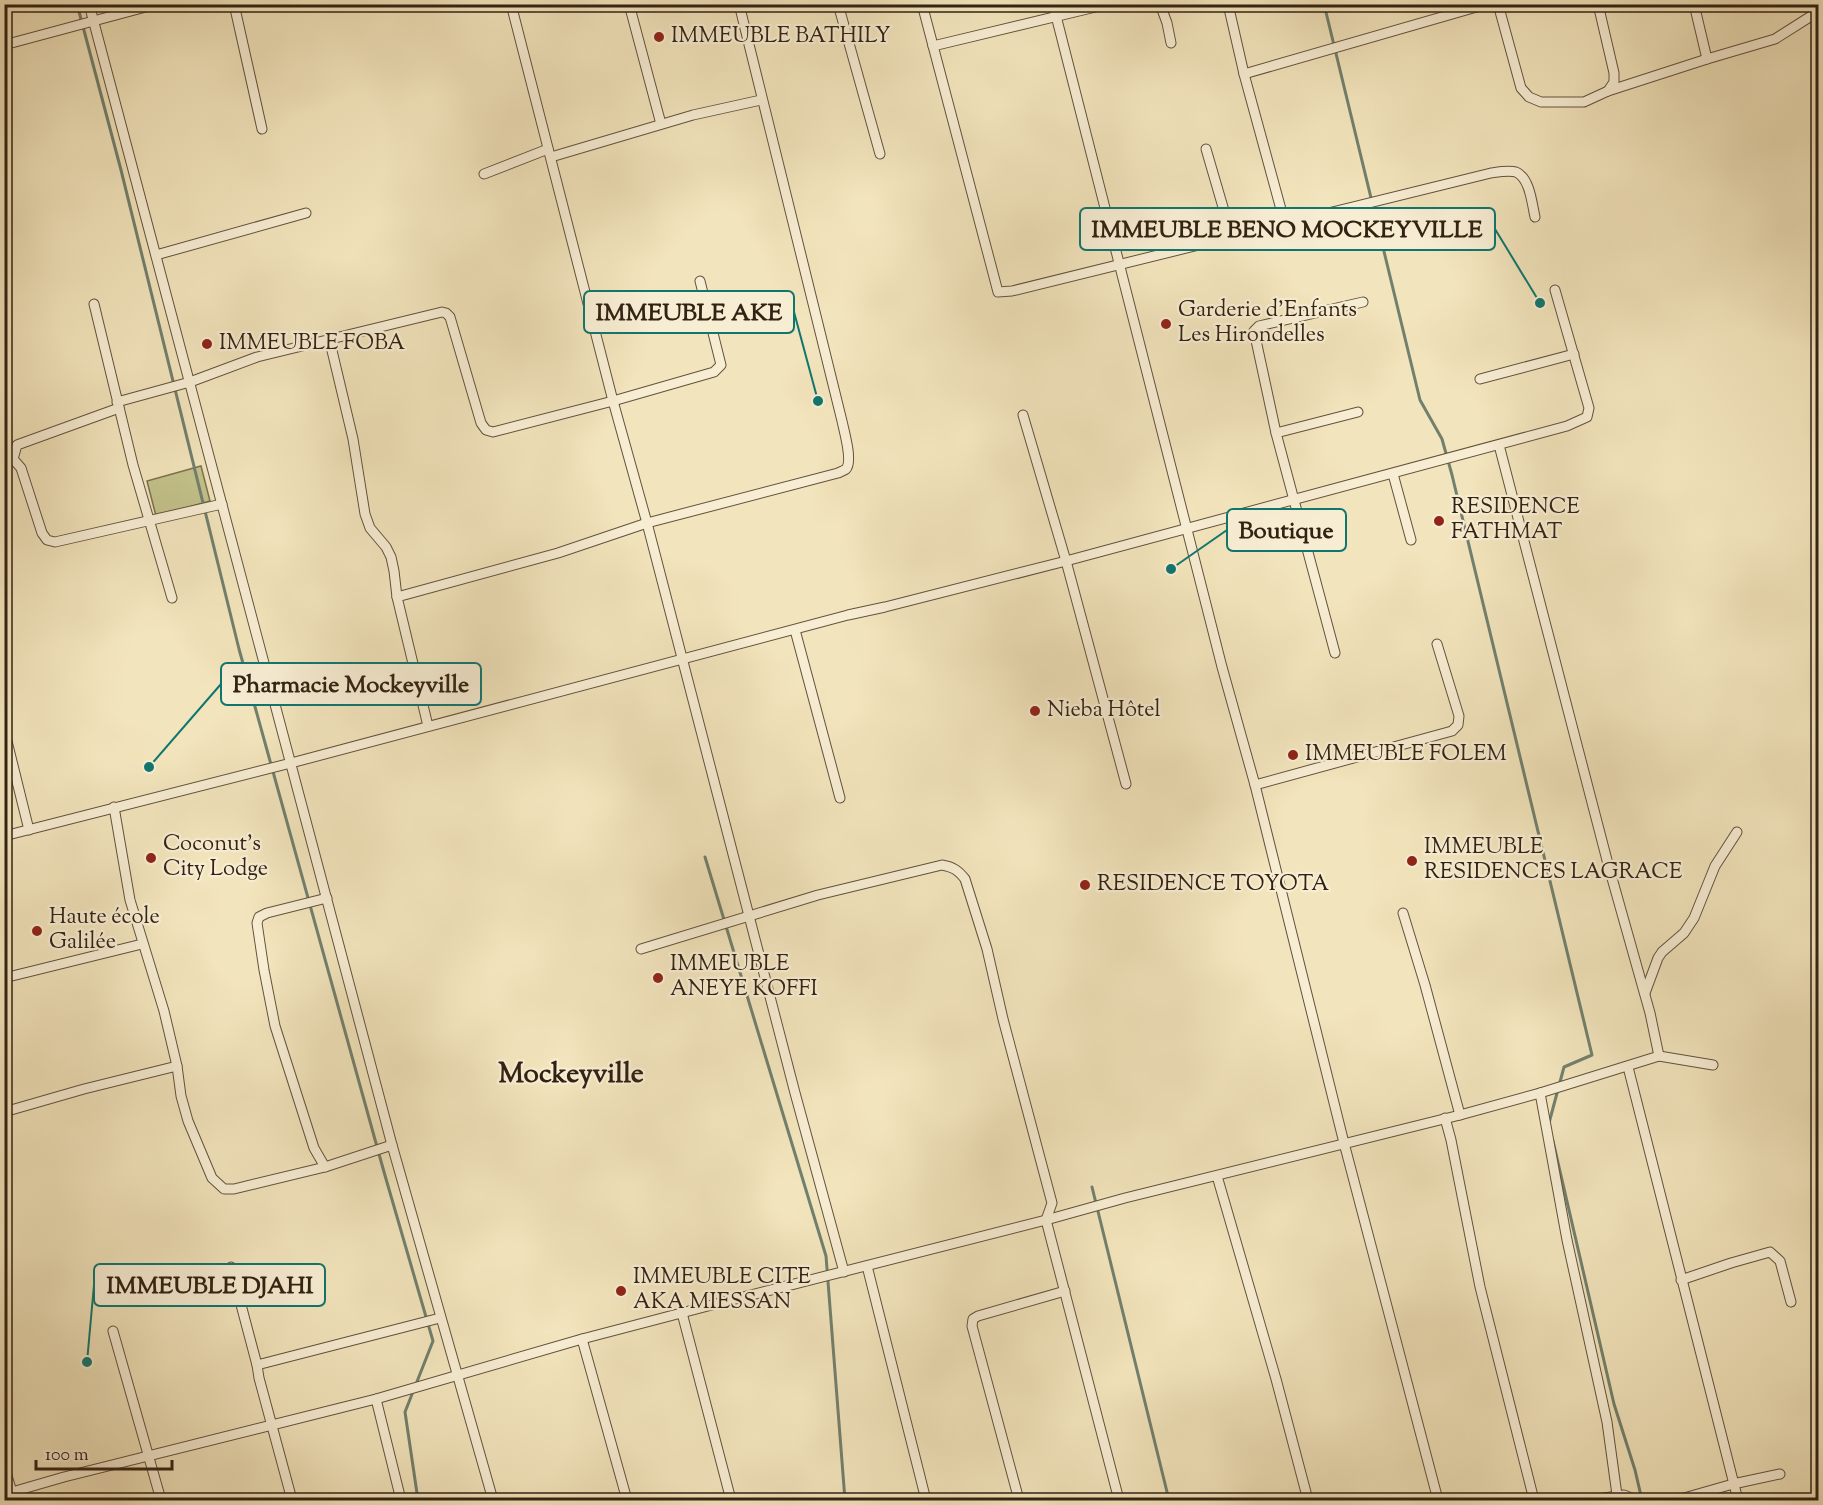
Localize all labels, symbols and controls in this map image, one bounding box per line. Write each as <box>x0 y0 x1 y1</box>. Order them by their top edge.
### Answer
place label: IMMEUBLE BATHILY <box>671 21 891 53</box>
marker: IMMEUBLE BATHILY <box>652 30 666 44</box>
callout: IMMEUBLE BENO MOCKEYVILLE <box>1080 208 1495 250</box>
text: IMMEUBLE BENO MOCKEYVILLE <box>1092 214 1483 248</box>
callout: IMMEUBLE AKE <box>584 291 794 333</box>
place label: Garderie d'Enfants Les Hirondelles <box>1178 295 1357 352</box>
text: IMMEUBLE AKE <box>596 297 783 331</box>
marker: Garderie d'Enfants Les Hirondelles <box>1159 317 1173 331</box>
place label: IMMEUBLE FOBA <box>219 328 405 360</box>
marker: IMMEUBLE FOBA <box>200 337 214 351</box>
place label: RESIDENCE FATHMAT <box>1451 492 1580 549</box>
callout: Boutique <box>1227 509 1346 551</box>
marker: RESIDENCE FATHMAT <box>1432 514 1446 528</box>
text: Boutique <box>1238 515 1334 549</box>
callout: Pharmacie Mockeyville <box>221 663 481 705</box>
text: Pharmacie Mockeyville <box>233 669 469 703</box>
place label: Nieba Hôtel <box>1047 695 1161 727</box>
marker: Nieba Hôtel <box>1028 704 1042 718</box>
place label: IMMEUBLE FOLEM <box>1305 739 1507 771</box>
marker: IMMEUBLE FOLEM <box>1286 748 1300 762</box>
place label: Coconut’s City Lodge <box>163 829 268 886</box>
place label: IMMEUBLE RESIDENCES LAGRACE <box>1424 832 1682 889</box>
marker: Coconut’s City Lodge <box>144 851 158 865</box>
marker: IMMEUBLE RESIDENCES LAGRACE <box>1405 854 1419 868</box>
place label: RESIDENCE TOYOTA <box>1097 869 1329 901</box>
marker: RESIDENCE TOYOTA <box>1078 878 1092 892</box>
place label: Haute école Galilée <box>49 902 160 959</box>
marker: Haute école Galilée <box>30 924 44 938</box>
place label: IMMEUBLE ANEYE KOFFI <box>670 949 818 1006</box>
marker: IMMEUBLE ANEYE KOFFI <box>651 971 665 985</box>
district label: Mockeyville <box>498 1055 644 1095</box>
place label: IMMEUBLE CITE AKA MIESSAN <box>633 1262 811 1319</box>
callout: IMMEUBLE DJAHI <box>94 1264 325 1306</box>
text: IMMEUBLE DJAHI <box>107 1270 314 1304</box>
marker: IMMEUBLE CITE AKA MIESSAN <box>614 1284 628 1298</box>
scale bar <box>36 1433 172 1471</box>
text: 100 m <box>45 1443 89 1469</box>

